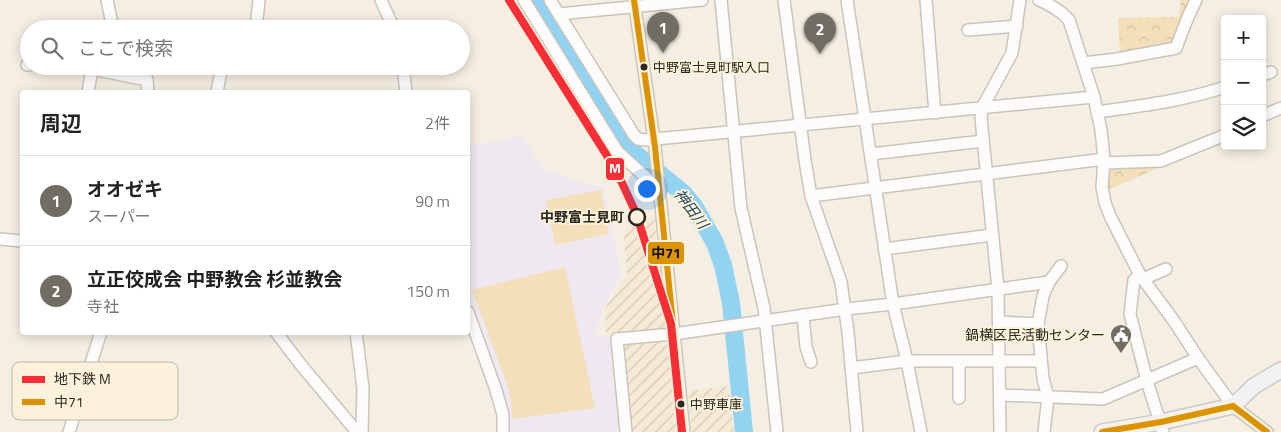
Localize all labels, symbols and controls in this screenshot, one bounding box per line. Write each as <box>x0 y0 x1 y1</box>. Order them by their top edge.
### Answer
pin: 1 <box>647 12 679 53</box>
pin: 2 <box>804 13 836 54</box>
map controls <box>1221 15 1266 150</box>
button: + <box>1221 15 1266 60</box>
search box <box>20 20 470 75</box>
text: ここで検索 <box>78 33 173 62</box>
icon: search <box>38 34 66 62</box>
place label: 中野富士見町駅入口 <box>653 57 770 77</box>
button: − <box>1221 60 1266 105</box>
marker: 中野富士見町駅入口 <box>639 62 649 72</box>
button: layers <box>1221 105 1266 150</box>
text: 周辺 <box>40 107 82 139</box>
text: 2件 <box>425 111 450 135</box>
line badge: M <box>605 157 625 181</box>
text: M <box>609 157 621 178</box>
text: オオゼキ <box>87 174 163 203</box>
your location <box>634 176 660 202</box>
water label: 神田川 <box>669 184 715 235</box>
text: 1 <box>52 189 60 213</box>
text: 90 m <box>415 189 450 213</box>
text: スーパー <box>87 204 151 228</box>
place label: 中野富士見町 <box>540 206 624 227</box>
marker: 中野富士見町 <box>628 208 646 226</box>
line badge: 中71 <box>647 241 685 265</box>
text: 中71 <box>651 242 681 263</box>
text: 立正佼成会 中野教会 杉並教会 <box>87 264 342 293</box>
text: 2 <box>52 279 60 303</box>
text: 150 m <box>406 279 450 303</box>
text: 寺社 <box>87 294 119 318</box>
public building icon: 鍋横区民活動センター <box>1109 323 1133 354</box>
place label: 鍋横区民活動センター <box>965 324 1105 345</box>
legend <box>12 362 178 420</box>
text: 地下鉄 M <box>54 368 111 389</box>
text: 中71 <box>54 391 84 412</box>
place label: 中野車庫 <box>690 394 742 414</box>
marker: 中野車庫 <box>676 399 686 409</box>

